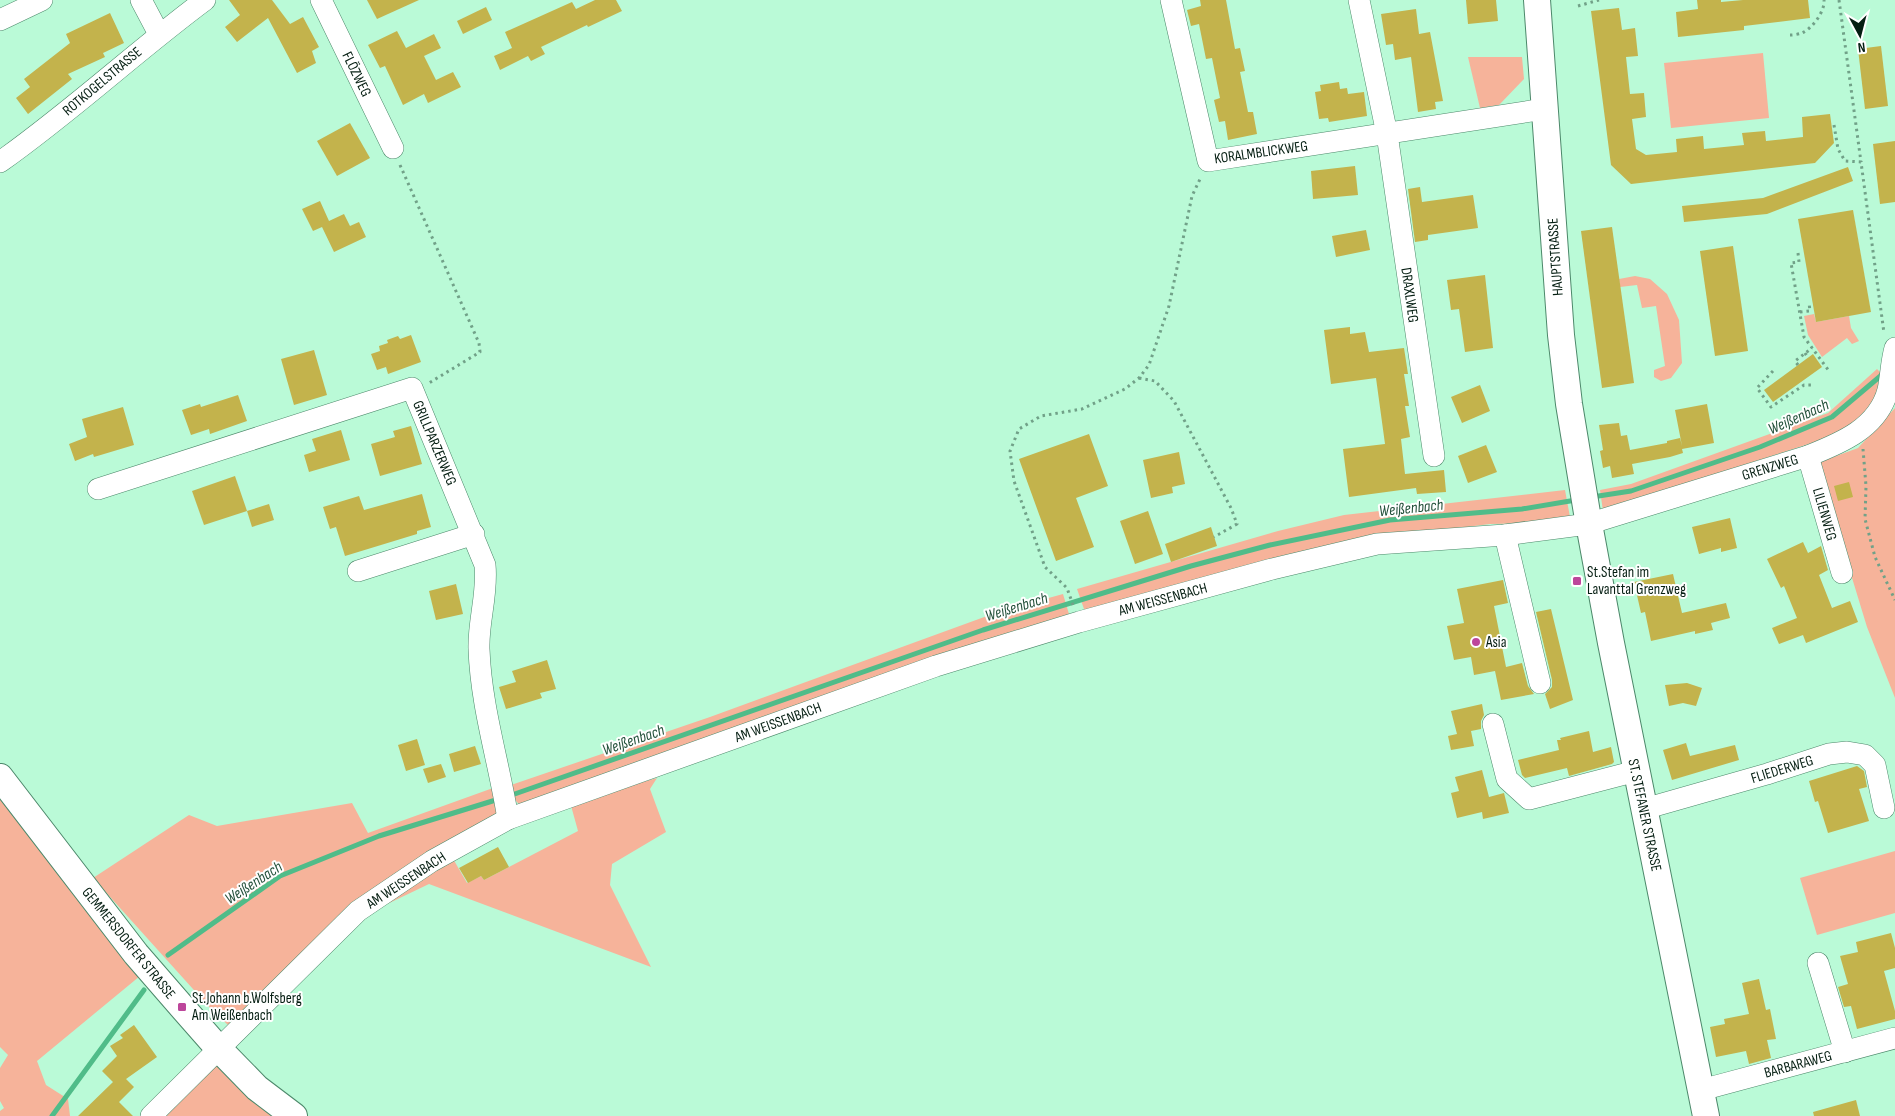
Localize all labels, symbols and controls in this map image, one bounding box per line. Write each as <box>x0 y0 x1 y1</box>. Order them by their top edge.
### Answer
north arrow <box>1835 10 1885 60</box>
text: N <box>1857 39 1866 56</box>
street label: ROTKOGELSTRASSE <box>59 43 146 120</box>
street label: FLÖZWEG <box>337 48 376 100</box>
street label: KORALMBLICKWEG <box>1213 137 1309 168</box>
street label: HAUPTSTRASSE <box>1543 217 1568 297</box>
street label: DRAXLWEG <box>1396 266 1423 324</box>
water label: Weißenbach <box>1765 395 1832 439</box>
street label: GRILLPARZERWEG <box>408 398 461 488</box>
street label: GRENZWEG <box>1740 450 1801 485</box>
street label: LILIENWEG <box>1808 485 1841 543</box>
water label: Weißenbach <box>1378 496 1445 521</box>
place label: St.Stefan im Lavanttal Grenzweg <box>1587 563 1686 599</box>
marker: St.Stefan im Lavanttal Grenzweg <box>1571 575 1583 587</box>
street label: AM WEISSENBACH <box>1116 579 1210 621</box>
water label: Weißenbach <box>983 589 1050 626</box>
place label: Asia <box>1485 633 1507 652</box>
marker: Asia <box>1470 636 1482 648</box>
street label: AM WEISSENBACH <box>731 698 824 747</box>
water label: Weißenbach <box>600 721 667 760</box>
street label: FLIEDERWEG <box>1749 751 1816 788</box>
street label: ST. STEFANER STRASSE <box>1623 757 1666 873</box>
street label: AM WEISSENBACH <box>362 848 450 914</box>
water label: Weißenbach <box>222 858 286 909</box>
street label: GEMMERSDORFER STRASSE <box>78 883 180 1003</box>
place label: St.Johann b.Wolfsberg Am Weißenbach <box>191 989 302 1025</box>
marker: St.Johann b.Wolfsberg Am Weißenbach <box>176 1001 188 1013</box>
street label: BARBARAWEG <box>1762 1046 1834 1083</box>

